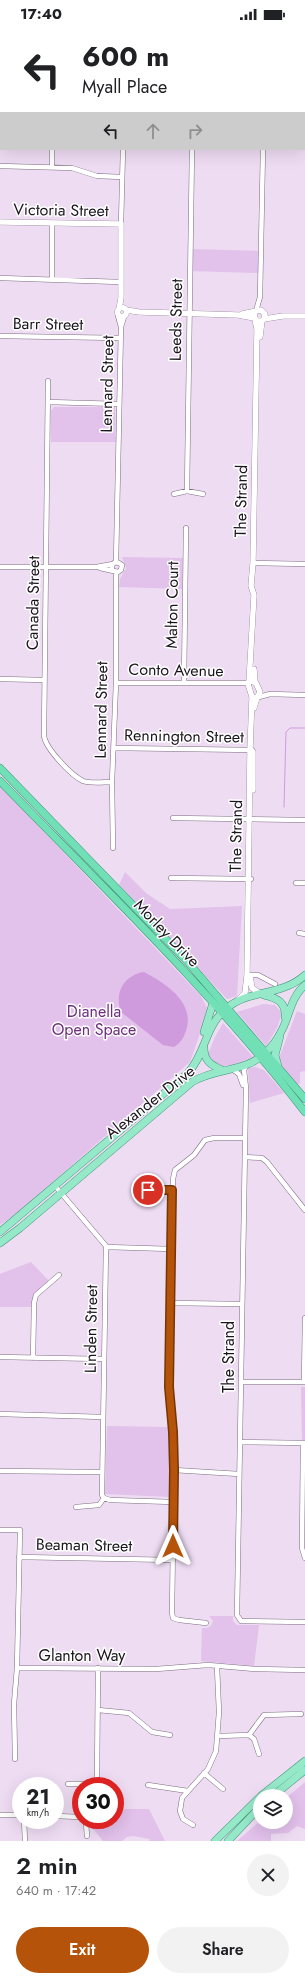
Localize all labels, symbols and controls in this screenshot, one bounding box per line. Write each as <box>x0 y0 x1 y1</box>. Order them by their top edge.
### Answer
text: 17:40 <box>20 3 62 25</box>
text: 600 m <box>82 36 169 77</box>
icon: left <box>16 44 68 96</box>
text: Myall Place <box>82 74 167 100</box>
icon: left <box>100 120 122 142</box>
icon: ahead <box>142 120 164 142</box>
icon: right <box>184 120 206 142</box>
street label: Victoria Street <box>13 198 109 222</box>
street label: Leeds Street <box>164 279 188 361</box>
street label: Barr Street <box>13 312 84 336</box>
street label: Lennard Street <box>95 335 119 433</box>
street label: The Strand <box>229 465 253 537</box>
street label: Canada Street <box>21 555 45 650</box>
street label: Malton Court <box>160 561 184 649</box>
street label: Conto Avenue <box>128 658 224 682</box>
street label: Lennard Street <box>89 661 113 759</box>
street label: Rennington Street <box>124 723 244 749</box>
street label: The Strand <box>224 800 248 872</box>
street label: Morley Drive <box>129 894 205 972</box>
park label: Dianella Open Space <box>52 1000 136 1041</box>
street label: Alexander Drive <box>100 1060 200 1144</box>
pin <box>131 1173 165 1207</box>
icon: arrive <box>137 1179 159 1201</box>
street label: Linden Street <box>79 1284 103 1373</box>
street label: The Strand <box>217 1321 240 1393</box>
position arrow <box>152 1525 194 1567</box>
street label: Beaman Street <box>36 1533 133 1557</box>
street label: Glanton Way <box>39 1644 126 1667</box>
speed limit sign: 30 <box>72 1777 124 1829</box>
text: 21 <box>26 1783 50 1812</box>
map controls <box>253 1789 293 1829</box>
button: layers <box>253 1789 293 1829</box>
text: km/h <box>27 1805 49 1820</box>
text: 2 min <box>16 1848 78 1883</box>
button: close <box>247 1854 289 1896</box>
text: 640 m · 17:42 <box>16 1881 96 1900</box>
button: Exit <box>16 1927 149 1973</box>
button: Share <box>157 1927 289 1973</box>

